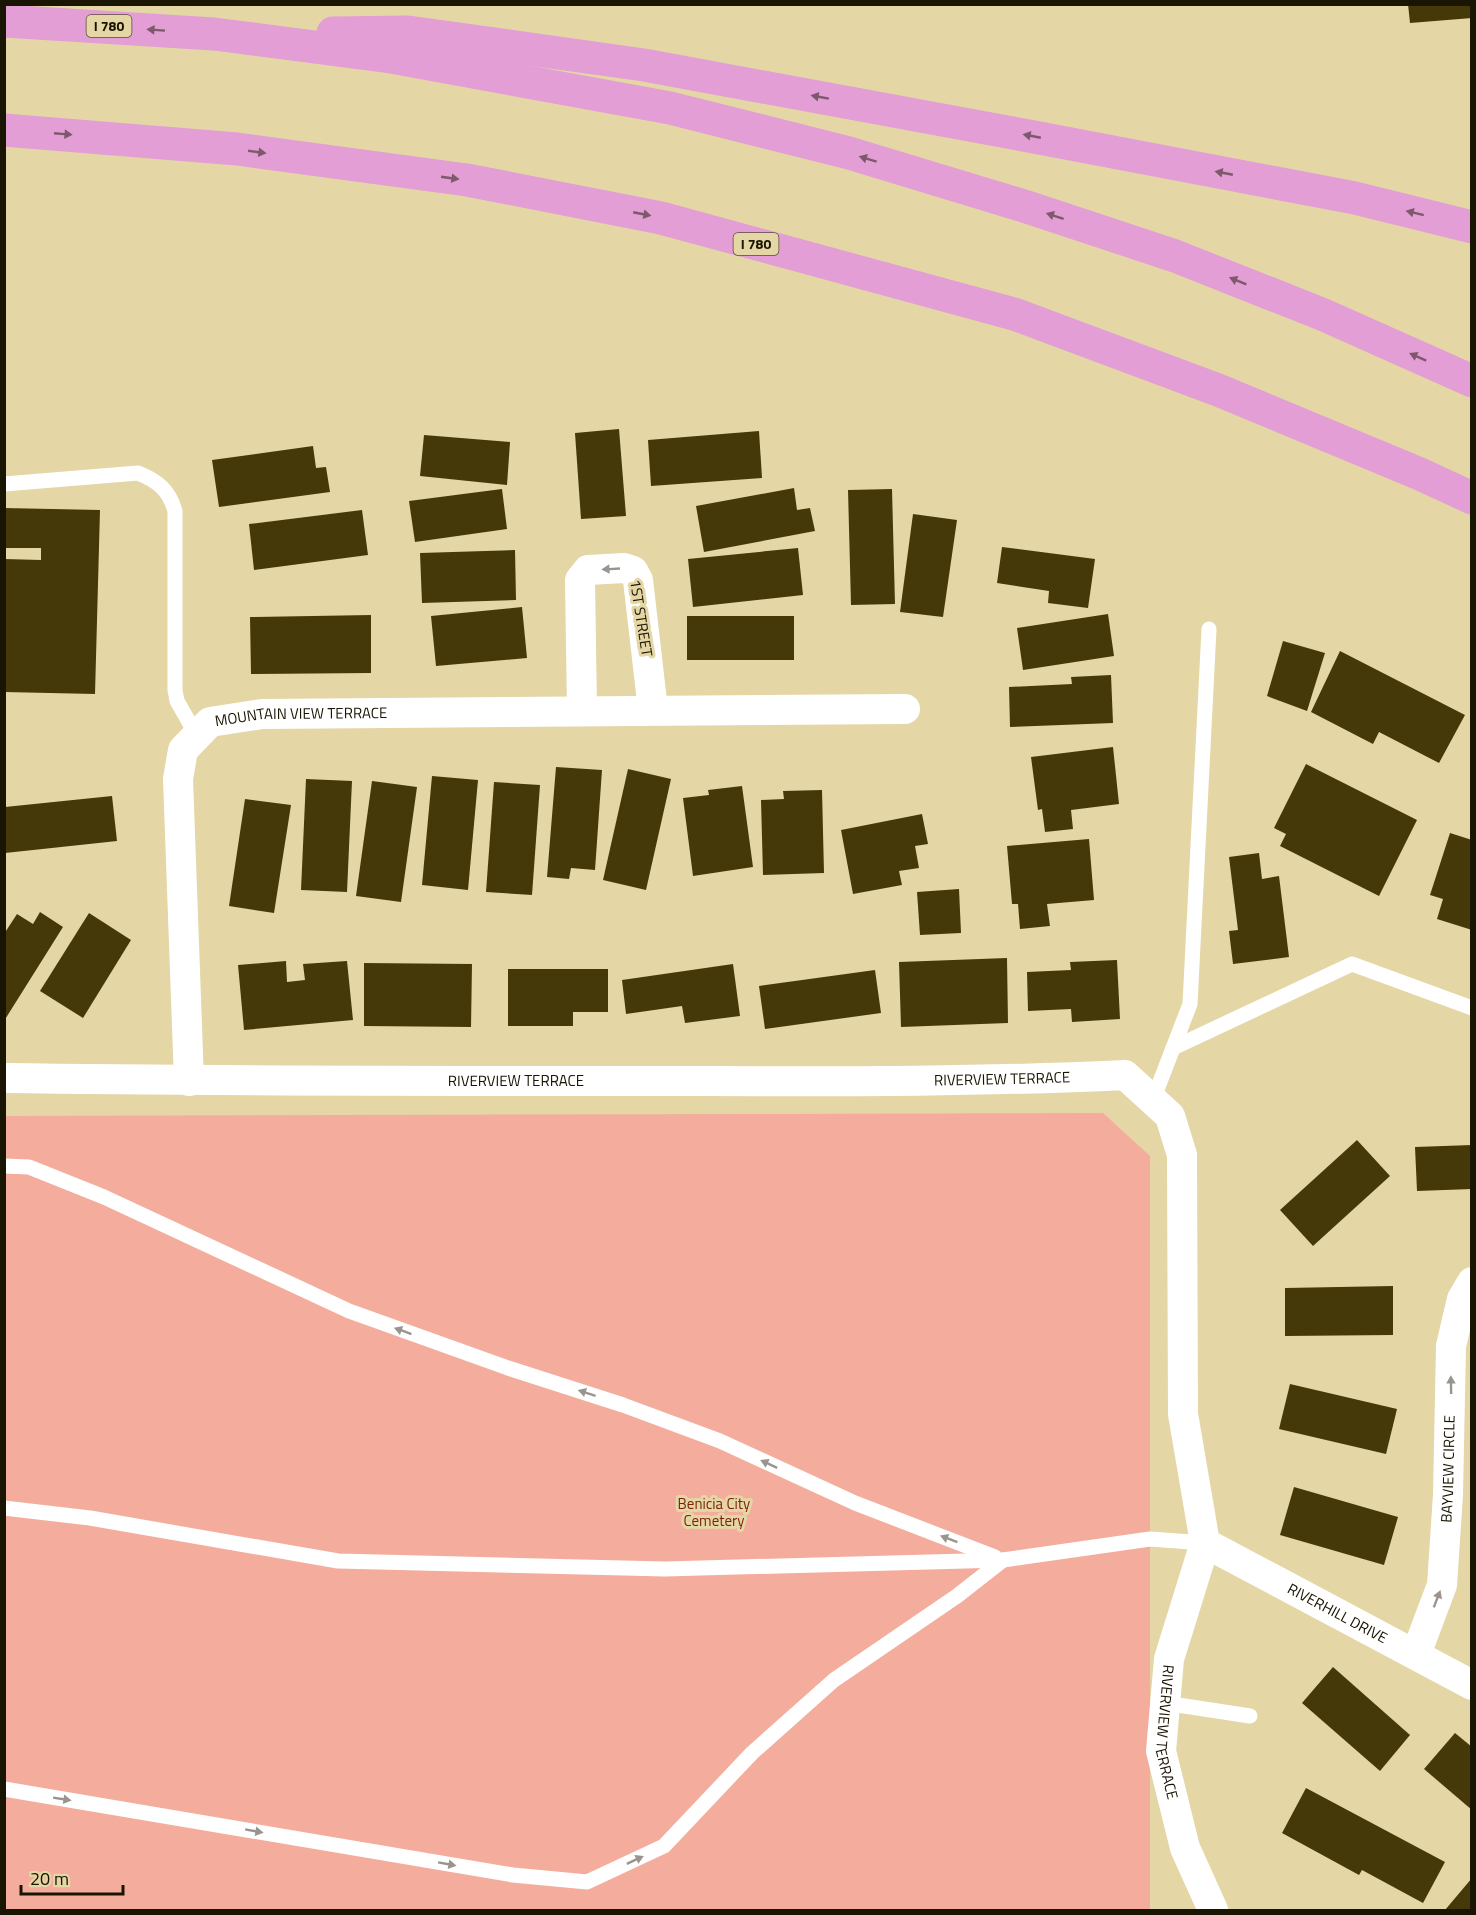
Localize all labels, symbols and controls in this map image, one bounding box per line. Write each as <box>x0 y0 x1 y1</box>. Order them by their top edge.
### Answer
road number: I 780 <box>86 15 132 37</box>
one-way arrow <box>146 25 165 34</box>
one-way arrow <box>810 92 829 101</box>
one-way arrow <box>53 130 72 139</box>
one-way arrow <box>1023 131 1042 140</box>
one-way arrow <box>248 147 267 156</box>
one-way arrow <box>859 153 877 163</box>
one-way arrow <box>1214 168 1233 177</box>
one-way arrow <box>441 173 460 182</box>
one-way arrow <box>1406 207 1424 217</box>
one-way arrow <box>633 210 652 219</box>
one-way arrow <box>1046 211 1064 221</box>
road number: I 780 <box>734 233 778 255</box>
one-way arrow <box>1229 276 1247 286</box>
one-way arrow <box>1409 352 1427 361</box>
one-way arrow <box>601 564 620 573</box>
street label: 1ST STREET <box>624 578 659 658</box>
street label: MOUNTAIN VIEW TERRACE <box>213 701 387 732</box>
street label: RIVERVIEW TERRACE <box>934 1065 1070 1091</box>
street label: RIVERVIEW TERRACE <box>448 1069 584 1092</box>
one-way arrow <box>394 1325 412 1335</box>
one-way arrow <box>1447 1375 1456 1394</box>
one-way arrow <box>578 1388 596 1398</box>
street label: BAYVIEW CIRCLE <box>1434 1415 1461 1523</box>
one-way arrow <box>761 1459 778 1468</box>
park label: Benicia City Cemetery <box>678 1492 750 1532</box>
one-way arrow <box>940 1534 958 1543</box>
street label: RIVERHILL DRIVE <box>1284 1577 1392 1649</box>
one-way arrow <box>1432 1590 1442 1608</box>
street label: RIVERVIEW TERRACE <box>1150 1664 1185 1802</box>
one-way arrow <box>53 1794 72 1803</box>
one-way arrow <box>245 1827 264 1836</box>
one-way arrow <box>627 1855 644 1864</box>
scale bar <box>21 1858 123 1896</box>
one-way arrow <box>437 1860 456 1869</box>
text: 20 m <box>30 1865 69 1892</box>

